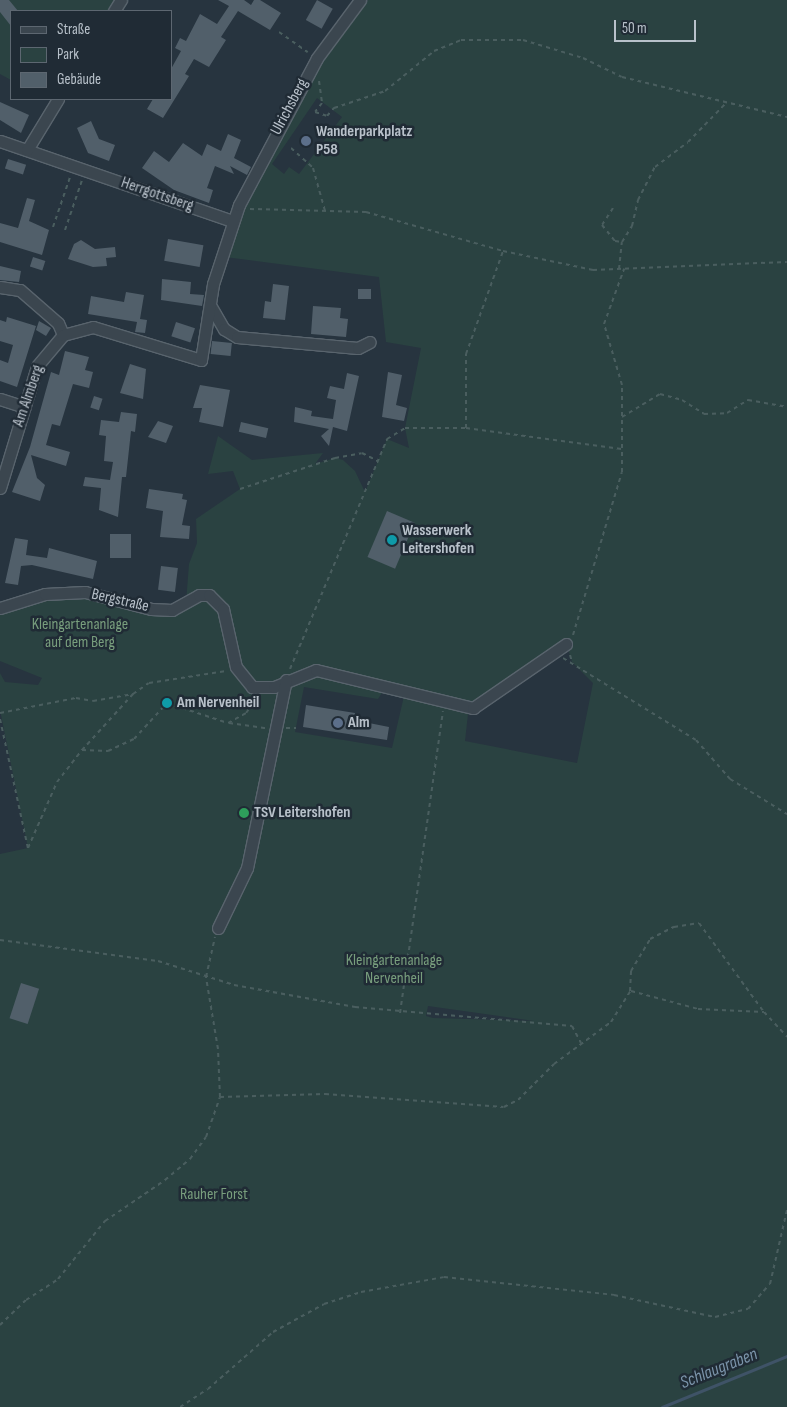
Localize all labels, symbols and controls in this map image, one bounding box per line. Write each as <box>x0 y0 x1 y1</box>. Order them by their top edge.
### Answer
legend <box>10 10 172 100</box>
scale bar <box>617 10 700 42</box>
text: 50 m <box>622 19 647 38</box>
text: Straße <box>57 20 90 39</box>
text: Park <box>57 45 79 64</box>
text: Gebäude <box>57 70 101 89</box>
street label: Ulrichsberg <box>267 76 313 138</box>
place label: Wanderparkplatz P58 <box>316 122 413 160</box>
marker: Wanderparkplatz P58 <box>300 135 312 147</box>
street label: Herrgottsberg <box>118 174 196 216</box>
street label: Am Almberg <box>10 363 48 429</box>
place label: Wasserwerk Leitershofen <box>402 521 474 559</box>
marker: Wasserwerk Leitershofen <box>386 534 398 546</box>
street label: Bergstraße <box>89 585 151 617</box>
park label: Kleingartenanlage auf dem Berg <box>32 615 128 653</box>
place label: Am Nervenheil <box>177 693 259 713</box>
marker: Am Nervenheil <box>161 697 173 709</box>
place label: Alm <box>348 713 370 733</box>
marker: Alm <box>332 717 344 729</box>
place label: TSV Leitershofen <box>254 803 350 823</box>
marker: TSV Leitershofen <box>238 807 250 819</box>
park label: Kleingartenanlage Nervenheil <box>346 951 442 989</box>
park label: Rauher Forst <box>180 1185 248 1205</box>
water label: Schlaugraben <box>677 1344 761 1394</box>

